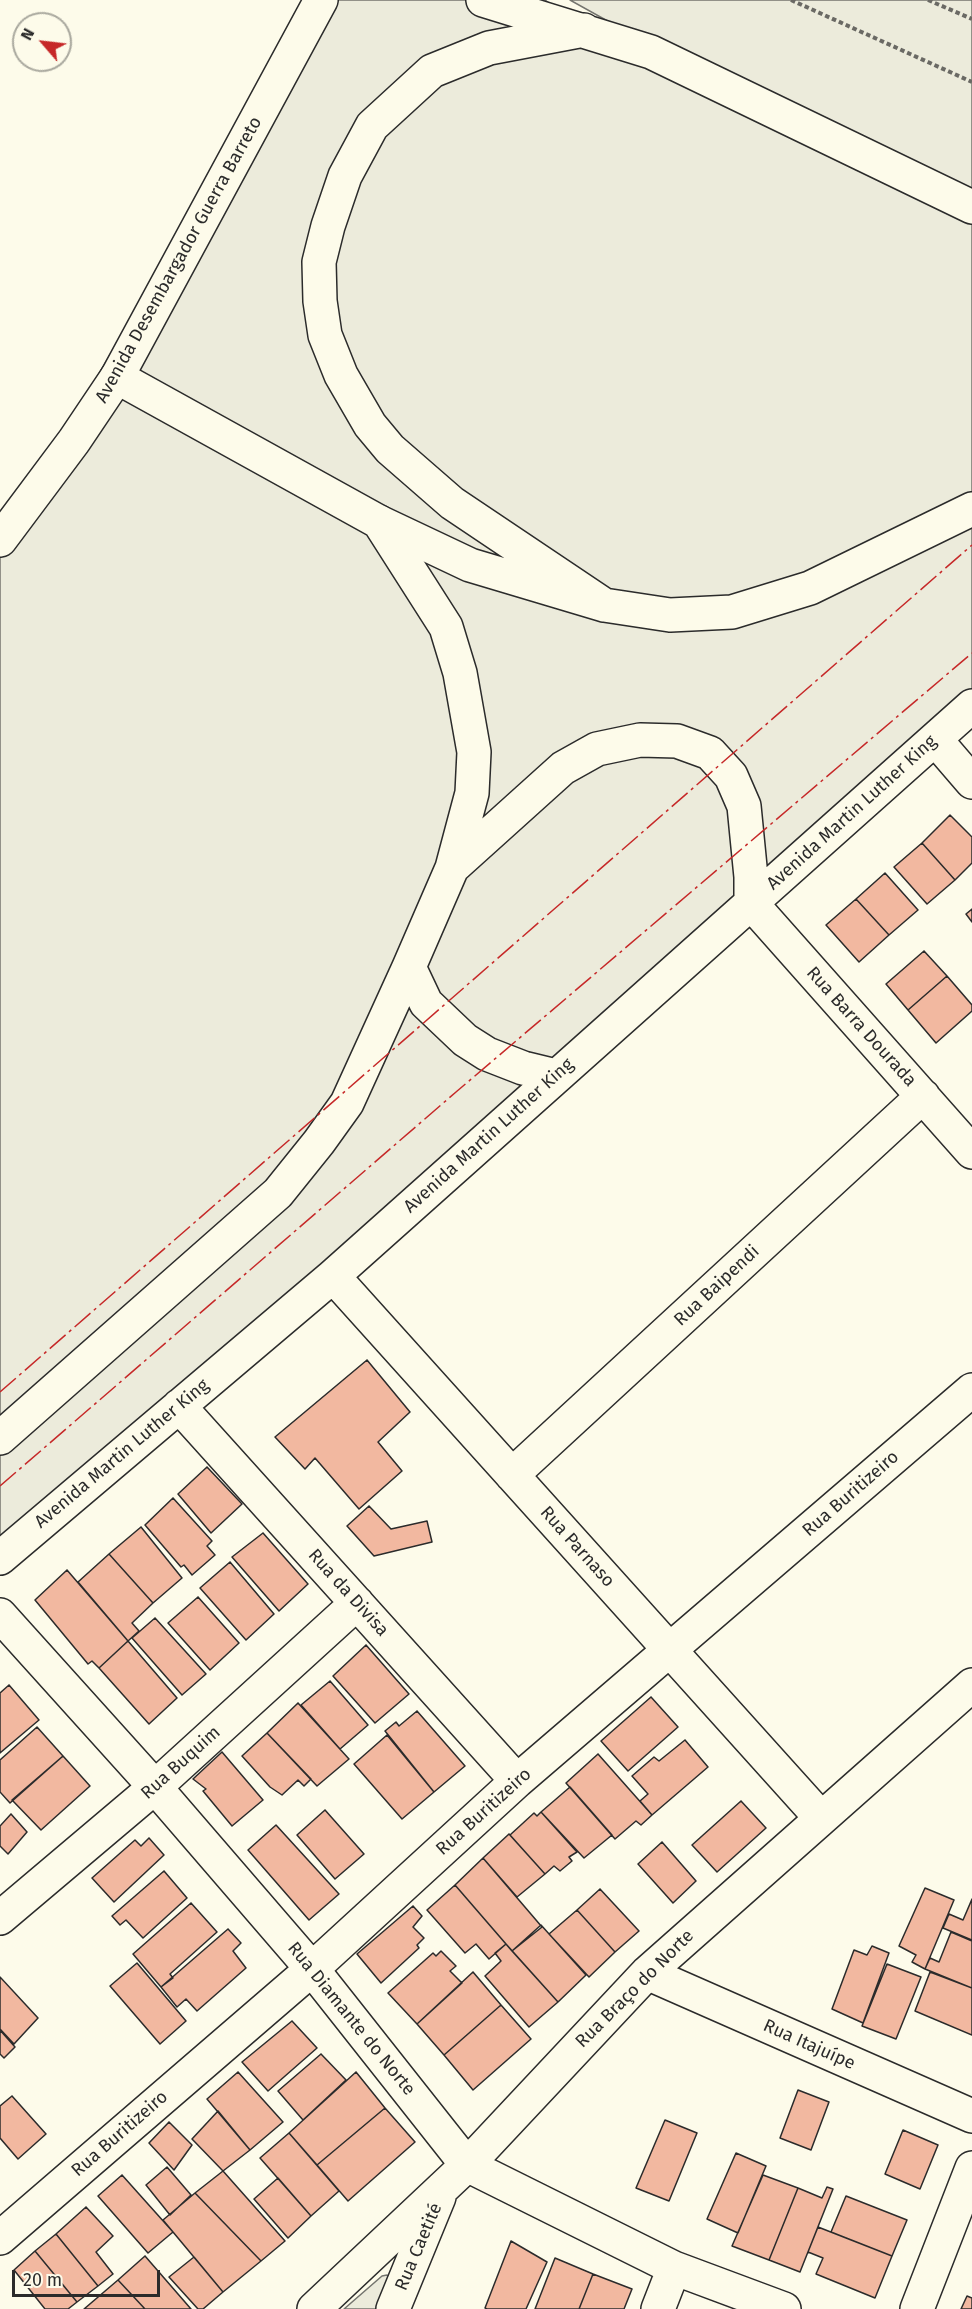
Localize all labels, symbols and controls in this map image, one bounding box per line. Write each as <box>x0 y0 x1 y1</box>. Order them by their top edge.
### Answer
north arrow <box>12 12 72 72</box>
text: N <box>17 25 38 43</box>
street label: Avenida Desembargador Guerra Barreto <box>91 113 267 407</box>
street label: Avenida Martin Luther King <box>763 731 941 895</box>
street label: Rua Barra Dourada <box>802 963 920 1091</box>
street label: Avenida Martin Luther King <box>400 1054 578 1218</box>
street label: Rua Baipendi <box>670 1241 764 1331</box>
street label: Avenida Martin Luther King <box>30 1375 214 1533</box>
street label: Rua Buritizeiro <box>798 1446 904 1542</box>
street label: Rua Parnaso <box>535 1502 619 1592</box>
street label: Rua da Divisa <box>303 1545 393 1641</box>
street label: Rua Buquim <box>137 1722 225 1804</box>
street label: Rua Buritizeiro <box>432 1764 536 1860</box>
street label: Rua Braço do Norte <box>571 1925 699 2053</box>
street label: Rua Diamante do Norte <box>283 1938 419 2100</box>
street label: Rua Itajuípe <box>760 2015 858 2075</box>
street label: Rua Buritizeiro <box>67 2086 173 2182</box>
street label: Rua Caetité <box>391 2200 447 2294</box>
scale bar <box>15 2258 164 2296</box>
text: 20 m <box>23 2269 62 2291</box>

